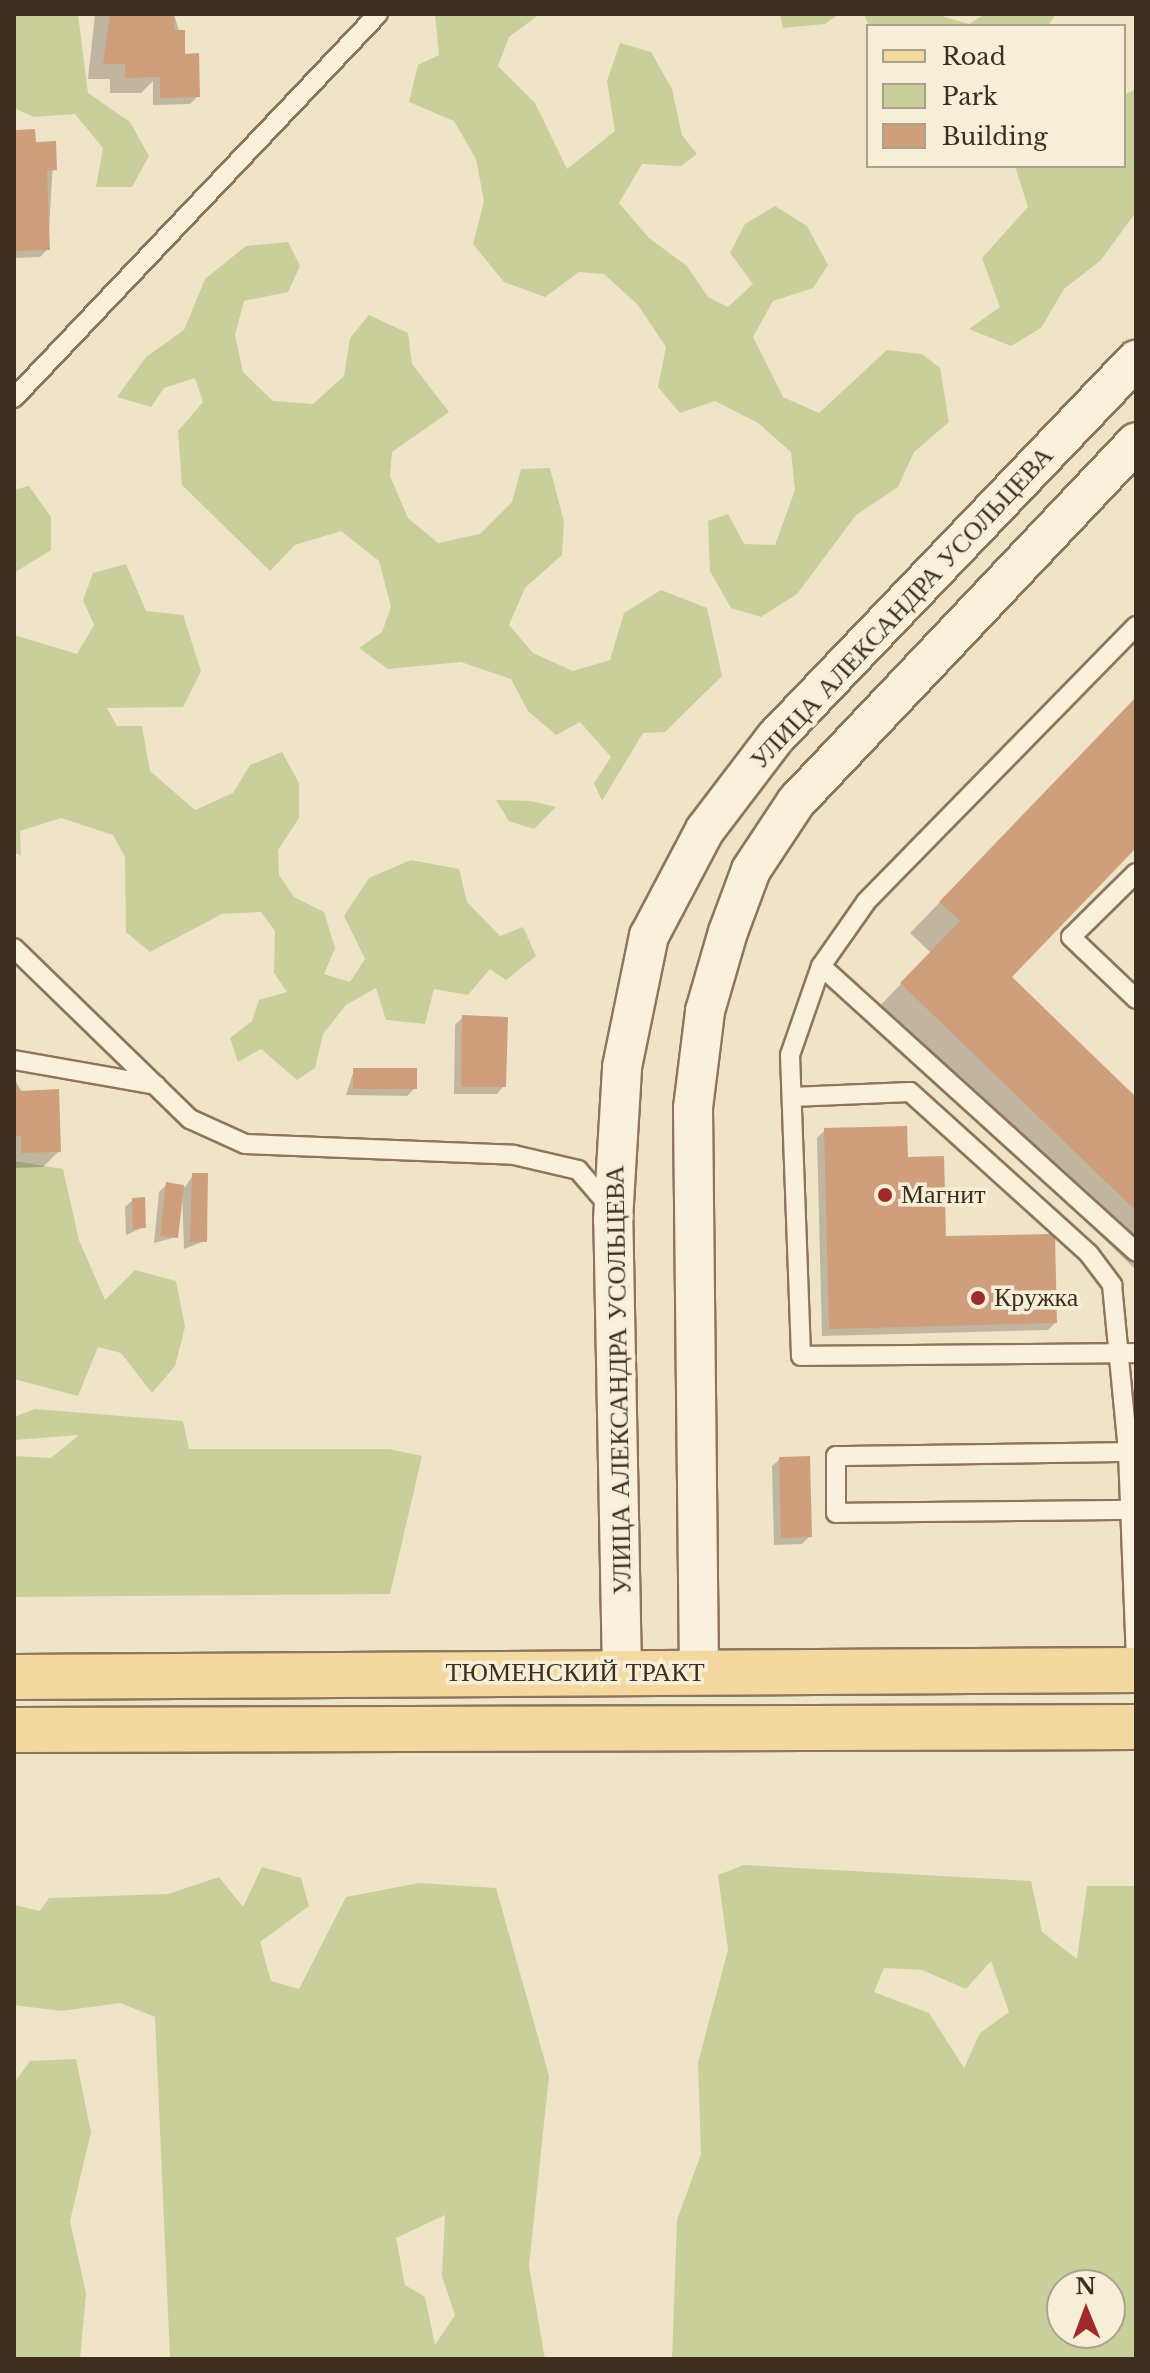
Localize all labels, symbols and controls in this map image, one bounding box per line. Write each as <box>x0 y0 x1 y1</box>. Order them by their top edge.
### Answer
legend <box>866 24 1126 168</box>
text: Road <box>942 42 1006 71</box>
text: Park <box>942 82 998 111</box>
text: Building <box>942 122 1048 151</box>
street label: УЛИЦА АЛЕКСАНДРА УСОЛЬЦЕВА <box>744 440 1060 776</box>
street label: УЛИЦА АЛЕКСАНДРА УСОЛЬЦЕВА <box>600 1165 638 1595</box>
place label: Магнит <box>901 1179 986 1211</box>
marker: Магнит <box>876 1186 894 1204</box>
place label: Кружка <box>994 1282 1078 1314</box>
marker: Кружка <box>969 1289 987 1307</box>
street label: ТЮМЕНСКИЙ ТРАКТ <box>445 1657 705 1689</box>
north arrow <box>1046 2269 1126 2349</box>
text: N <box>1075 2273 1096 2300</box>

